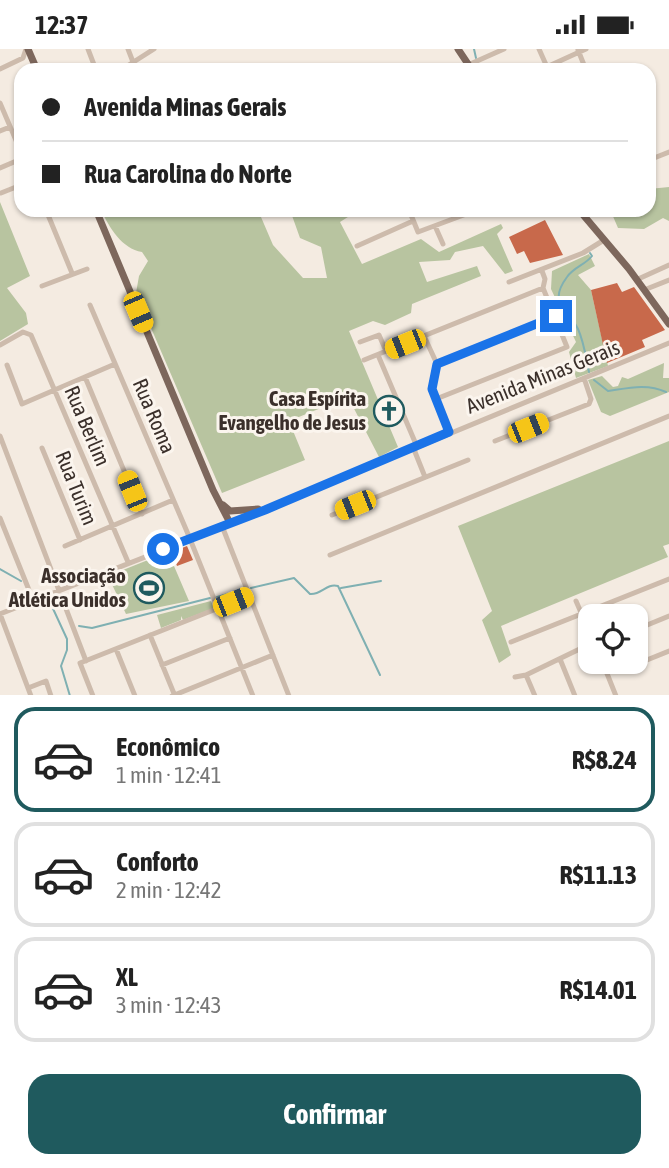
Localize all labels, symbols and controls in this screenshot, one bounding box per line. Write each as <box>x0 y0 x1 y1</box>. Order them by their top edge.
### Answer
text: 12:37 <box>35 10 89 40</box>
text: Avenida Minas Gerais <box>84 92 286 122</box>
text: Rua Carolina do Norte <box>84 159 292 189</box>
car <box>121 289 156 335</box>
route end <box>540 300 572 332</box>
car <box>382 326 429 362</box>
street label: Avenida Minas Gerais <box>462 334 623 418</box>
street label: Rua Roma <box>129 375 181 456</box>
street label: Rua Berlim <box>60 382 115 469</box>
place label: Casa Espírita Evangelho de Jesus <box>218 386 367 434</box>
church icon: Casa Espírita Evangelho de Jesus <box>372 394 406 428</box>
car <box>505 410 552 446</box>
street label: Rua Turim <box>51 447 103 528</box>
car <box>115 468 150 514</box>
car <box>332 487 379 523</box>
route start <box>147 533 179 565</box>
place label: Associação Atlética Unidos <box>8 563 127 611</box>
sports icon: Associação Atlética Unidos <box>132 571 166 605</box>
car <box>210 584 257 620</box>
map controls <box>578 604 648 674</box>
button: locate <box>578 604 648 674</box>
icon: car <box>32 728 95 791</box>
text: Econômico <box>116 732 220 762</box>
text: R$8.24 <box>572 745 637 775</box>
text: 1 min · 12:41 <box>116 762 222 788</box>
icon: car <box>32 843 95 906</box>
text: Conforto <box>116 847 199 877</box>
text: R$11.13 <box>560 860 637 890</box>
text: 2 min · 12:42 <box>116 877 222 903</box>
icon: car <box>32 958 95 1021</box>
text: XL <box>116 962 138 992</box>
text: R$14.01 <box>560 975 637 1005</box>
text: 3 min · 12:43 <box>116 992 222 1018</box>
button: Confirmar <box>28 1074 641 1154</box>

